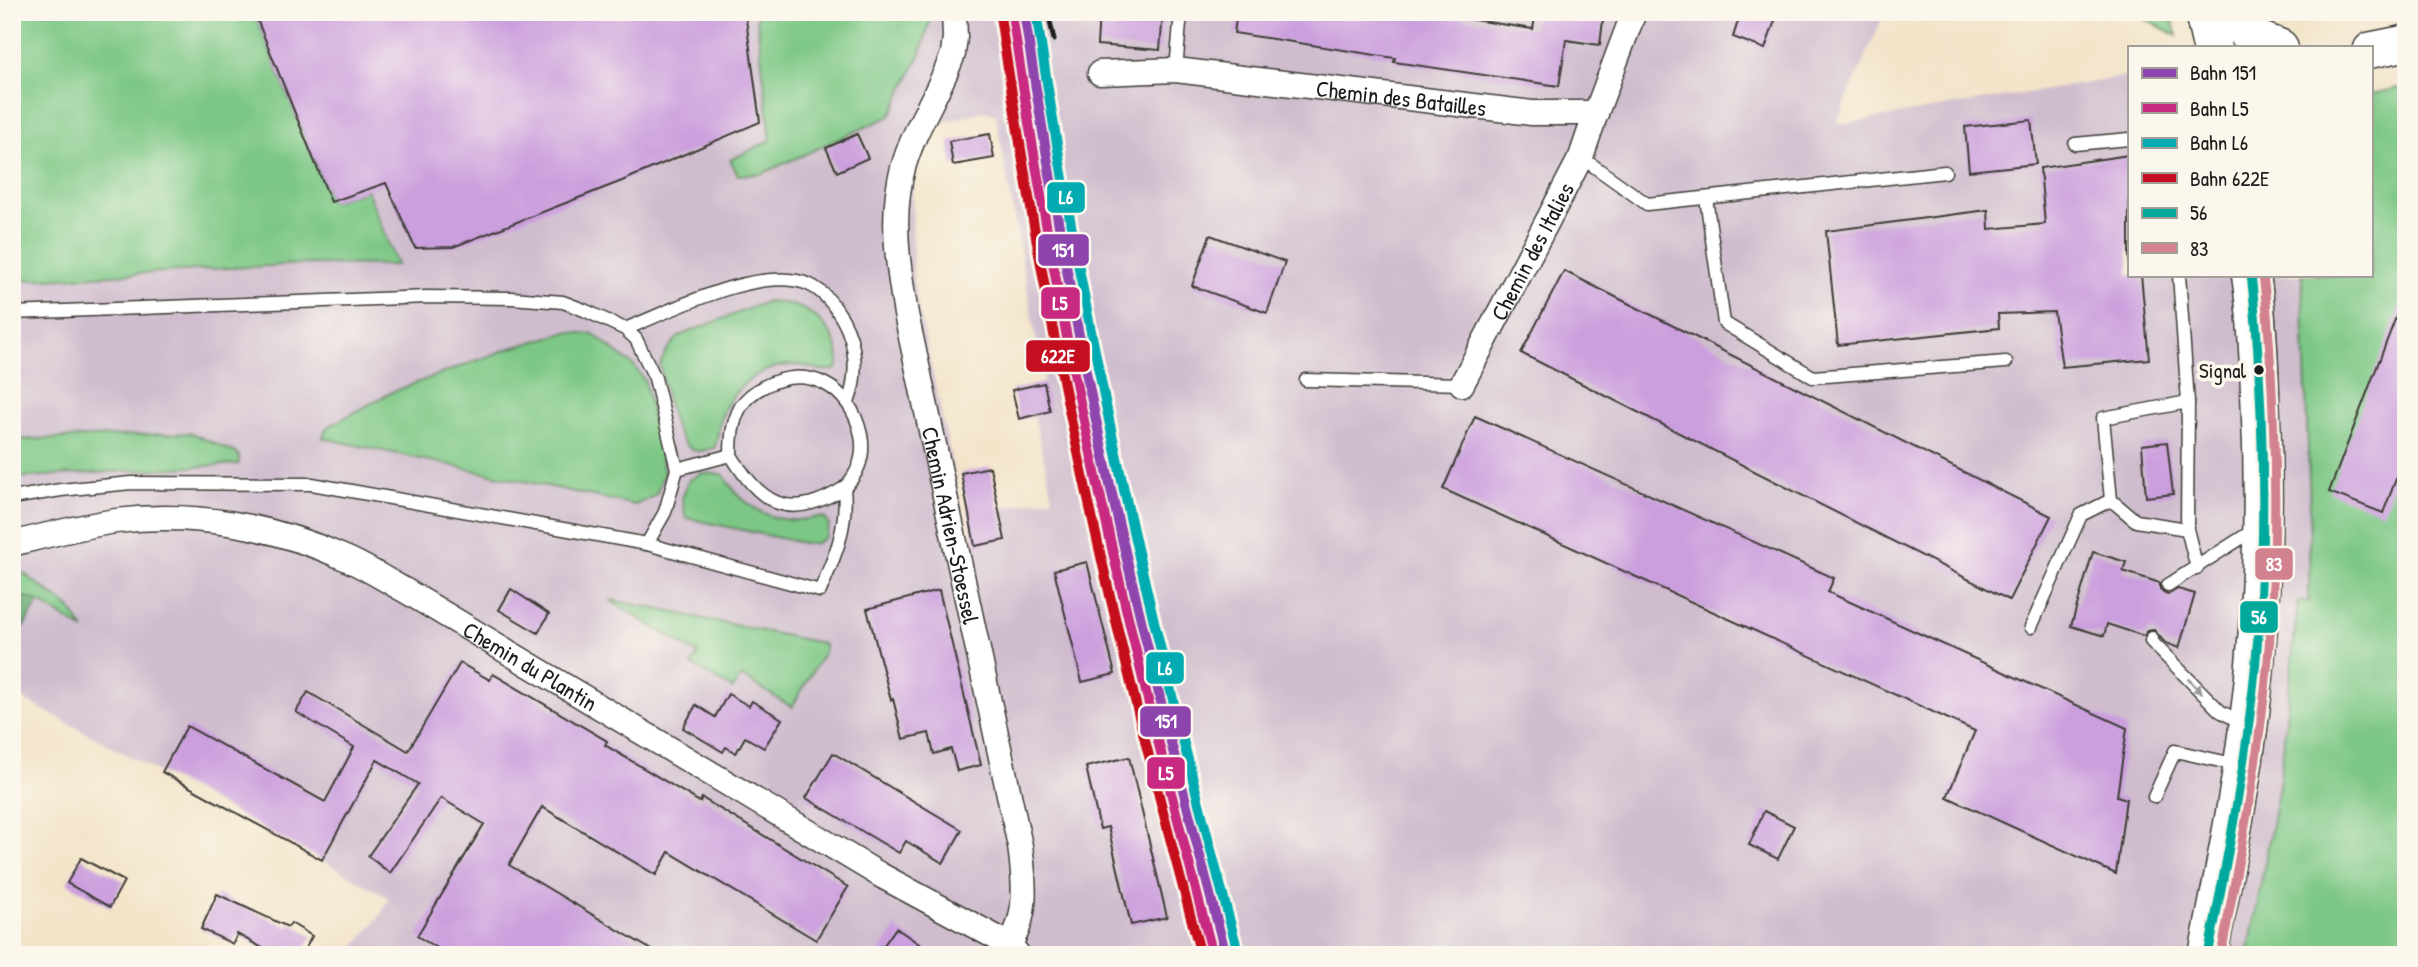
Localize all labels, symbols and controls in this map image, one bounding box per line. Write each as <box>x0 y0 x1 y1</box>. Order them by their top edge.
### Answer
legend <box>2128 46 2372 276</box>
text: Bahn 151 <box>2190 58 2256 87</box>
street label: Chemin des Batailles <box>1315 72 1488 123</box>
text: Bahn L5 <box>2190 94 2249 123</box>
text: Bahn L6 <box>2190 128 2248 157</box>
text: Bahn 622E <box>2190 164 2269 193</box>
street label: Chemin des Italies <box>1483 177 1581 326</box>
line badge: L6 <box>1046 181 1086 214</box>
text: L6 <box>1059 184 1074 210</box>
text: 56 <box>2190 198 2207 227</box>
line badge: 151 <box>1037 233 1090 267</box>
text: 83 <box>2190 234 2209 263</box>
text: 151 <box>1052 237 1074 263</box>
line badge: L5 <box>1040 286 1081 320</box>
text: L5 <box>1052 290 1069 316</box>
line badge: 622E <box>1025 339 1091 373</box>
text: 622E <box>1041 343 1075 369</box>
place label: Signal <box>2199 356 2246 385</box>
marker: Signal <box>2252 363 2266 377</box>
street label: Chemin Adrien-Stoessel <box>915 424 988 628</box>
line badge: 83 <box>2254 547 2294 581</box>
text: 83 <box>2266 551 2283 577</box>
line badge: 56 <box>2239 600 2279 634</box>
text: 56 <box>2251 604 2267 630</box>
street label: Chemin du Plantin <box>458 613 604 718</box>
line badge: L6 <box>1145 651 1185 685</box>
text: L6 <box>1158 655 1173 681</box>
one-way arrow <box>2187 678 2204 695</box>
line badge: 151 <box>1139 705 1192 738</box>
text: 151 <box>1155 708 1177 734</box>
line badge: L5 <box>1146 756 1186 790</box>
text: L5 <box>1158 760 1175 786</box>

